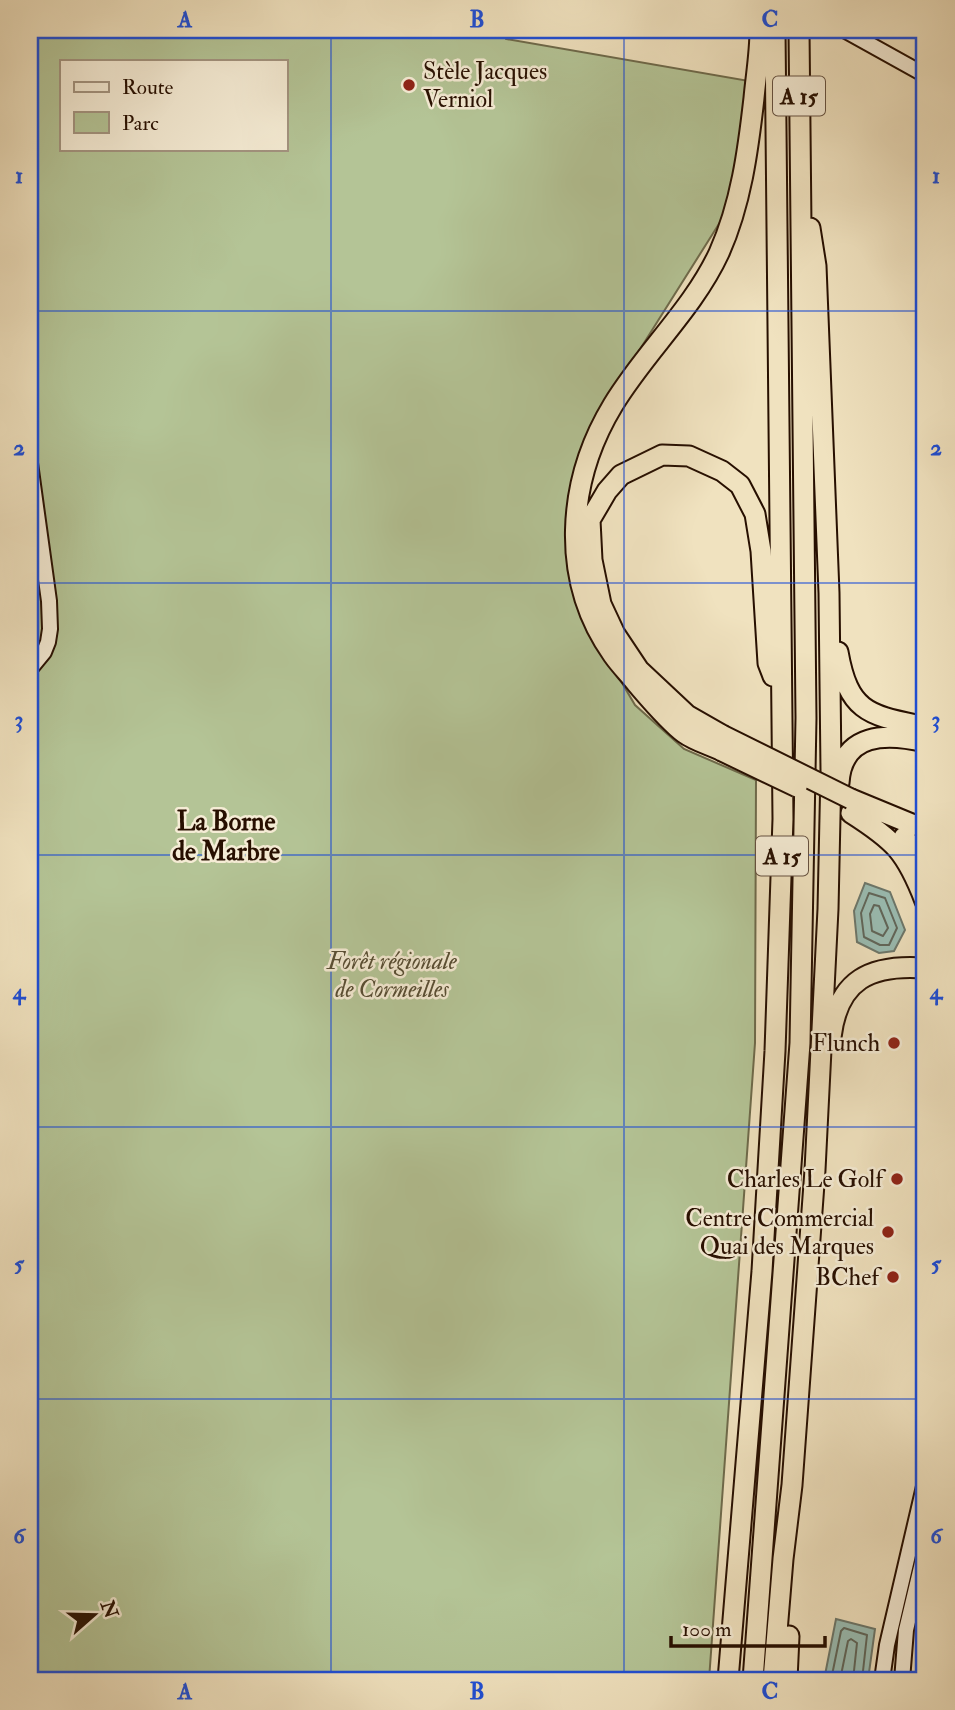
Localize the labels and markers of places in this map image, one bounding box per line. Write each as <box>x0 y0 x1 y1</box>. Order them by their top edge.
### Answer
place label: Stèle Jacques Verniol <box>423 56 547 115</box>
marker: Stèle Jacques Verniol <box>401 77 417 93</box>
place label: Flunch <box>812 1028 880 1059</box>
marker: Flunch <box>886 1035 902 1051</box>
place label: Charles Le Golf <box>727 1164 886 1195</box>
marker: Charles Le Golf <box>889 1171 905 1187</box>
place label: Centre Commercial Quai des Marques <box>685 1203 874 1262</box>
marker: Centre Commercial Quai des Marques <box>880 1224 896 1240</box>
place label: BChef <box>815 1262 882 1293</box>
marker: BChef <box>885 1269 901 1285</box>

